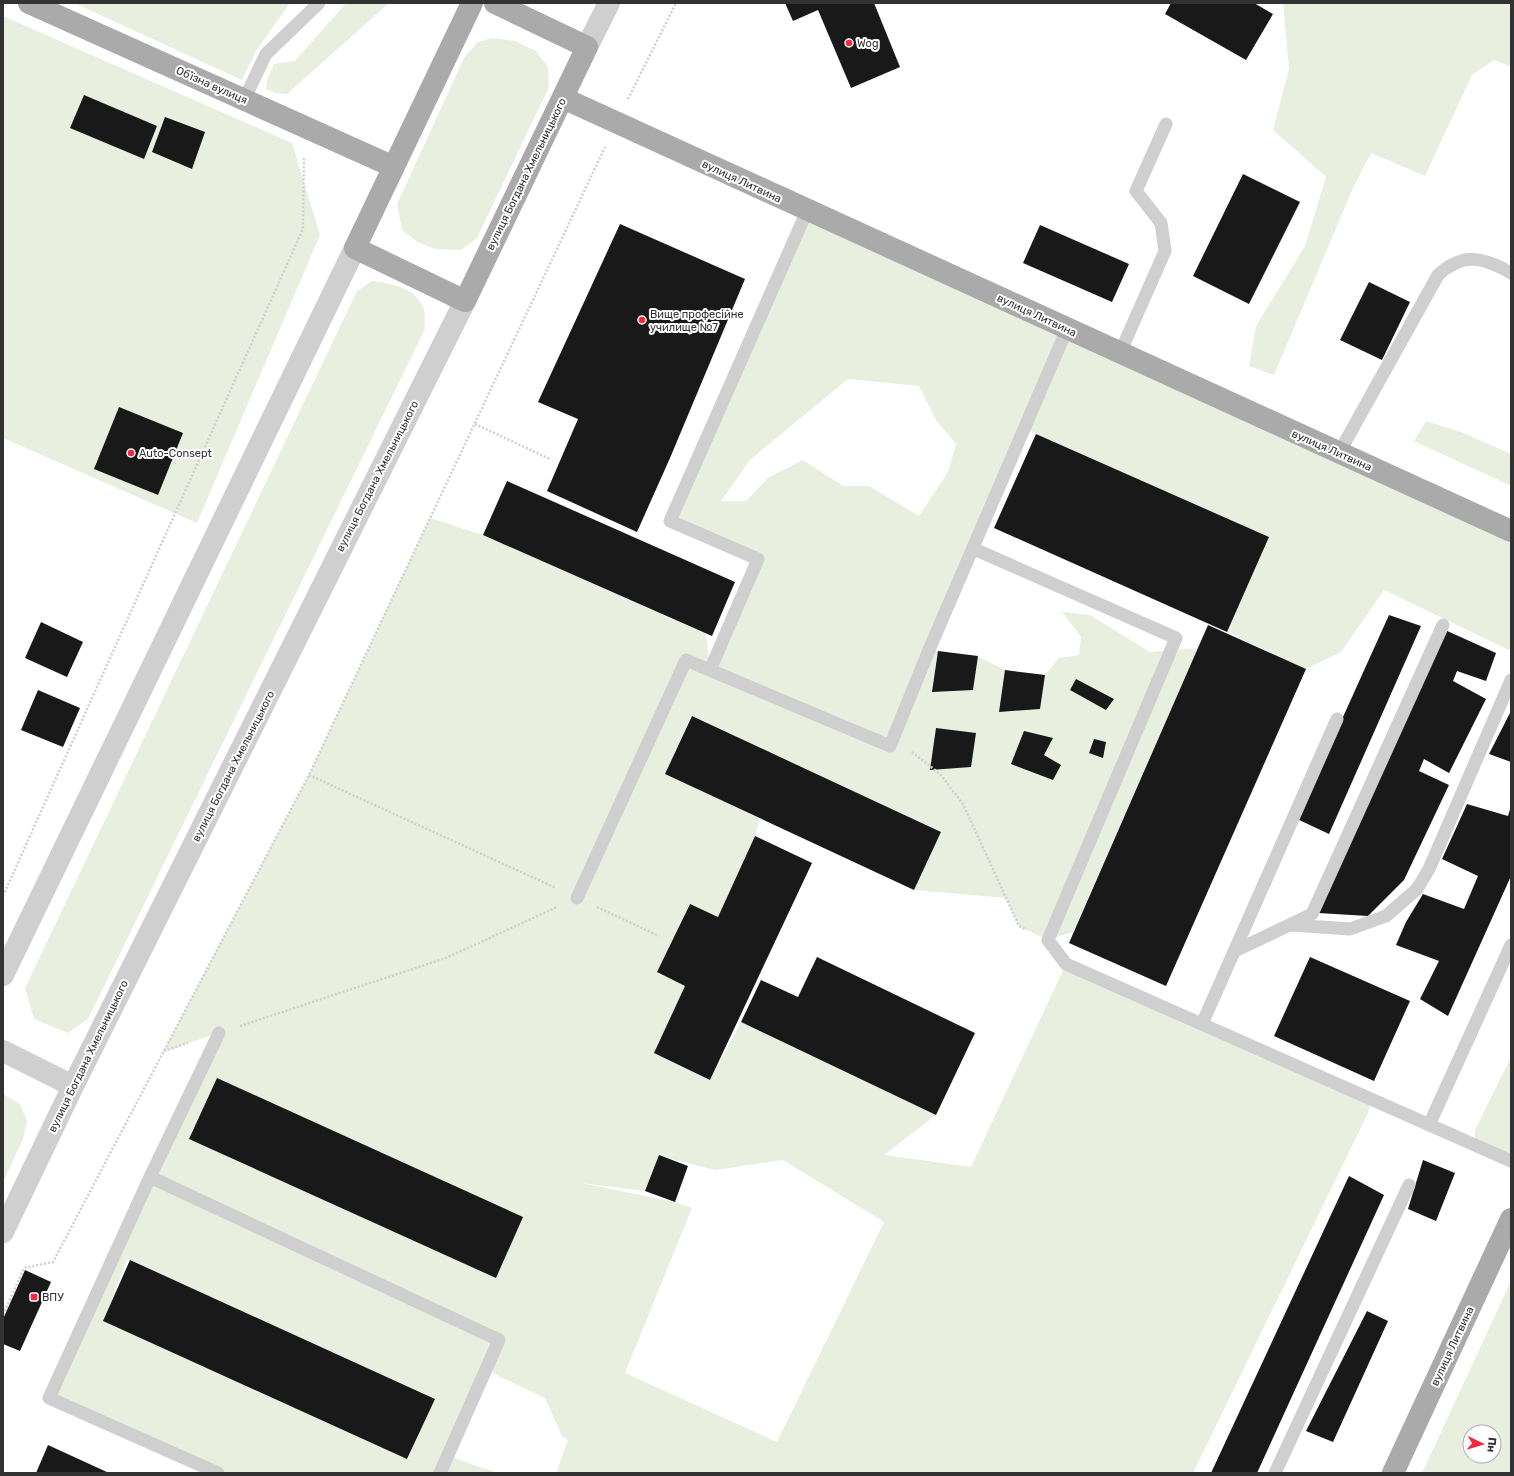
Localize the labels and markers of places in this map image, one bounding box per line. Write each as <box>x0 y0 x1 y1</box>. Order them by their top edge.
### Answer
place label: Wog <box>857 37 878 50</box>
marker: Wog <box>844 38 854 48</box>
place label: Вище професійне училище №7 <box>650 308 744 334</box>
marker: Вище професійне училище №7 <box>637 315 647 325</box>
place label: Auto-Consept <box>139 447 212 460</box>
marker: Auto-Consept <box>126 448 136 458</box>
place label: ВПУ <box>42 1291 64 1304</box>
marker: ВПУ <box>29 1292 39 1302</box>

